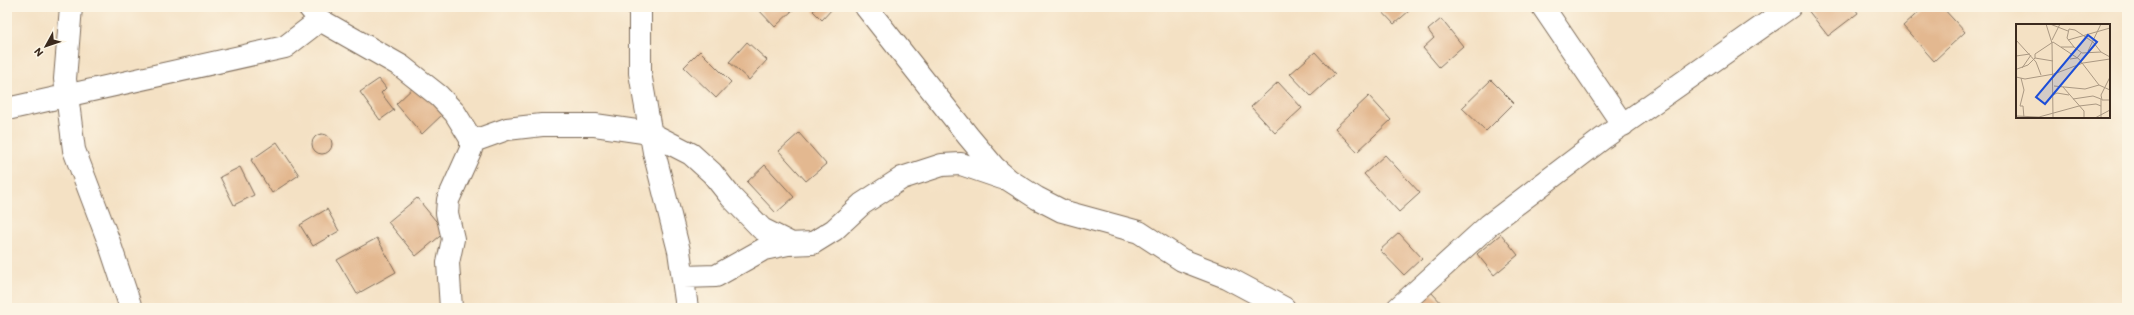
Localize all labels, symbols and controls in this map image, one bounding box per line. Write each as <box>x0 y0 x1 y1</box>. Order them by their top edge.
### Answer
inset map <box>2016 24 2110 118</box>
north arrow <box>26 26 66 66</box>
text: N <box>31 45 46 59</box>

